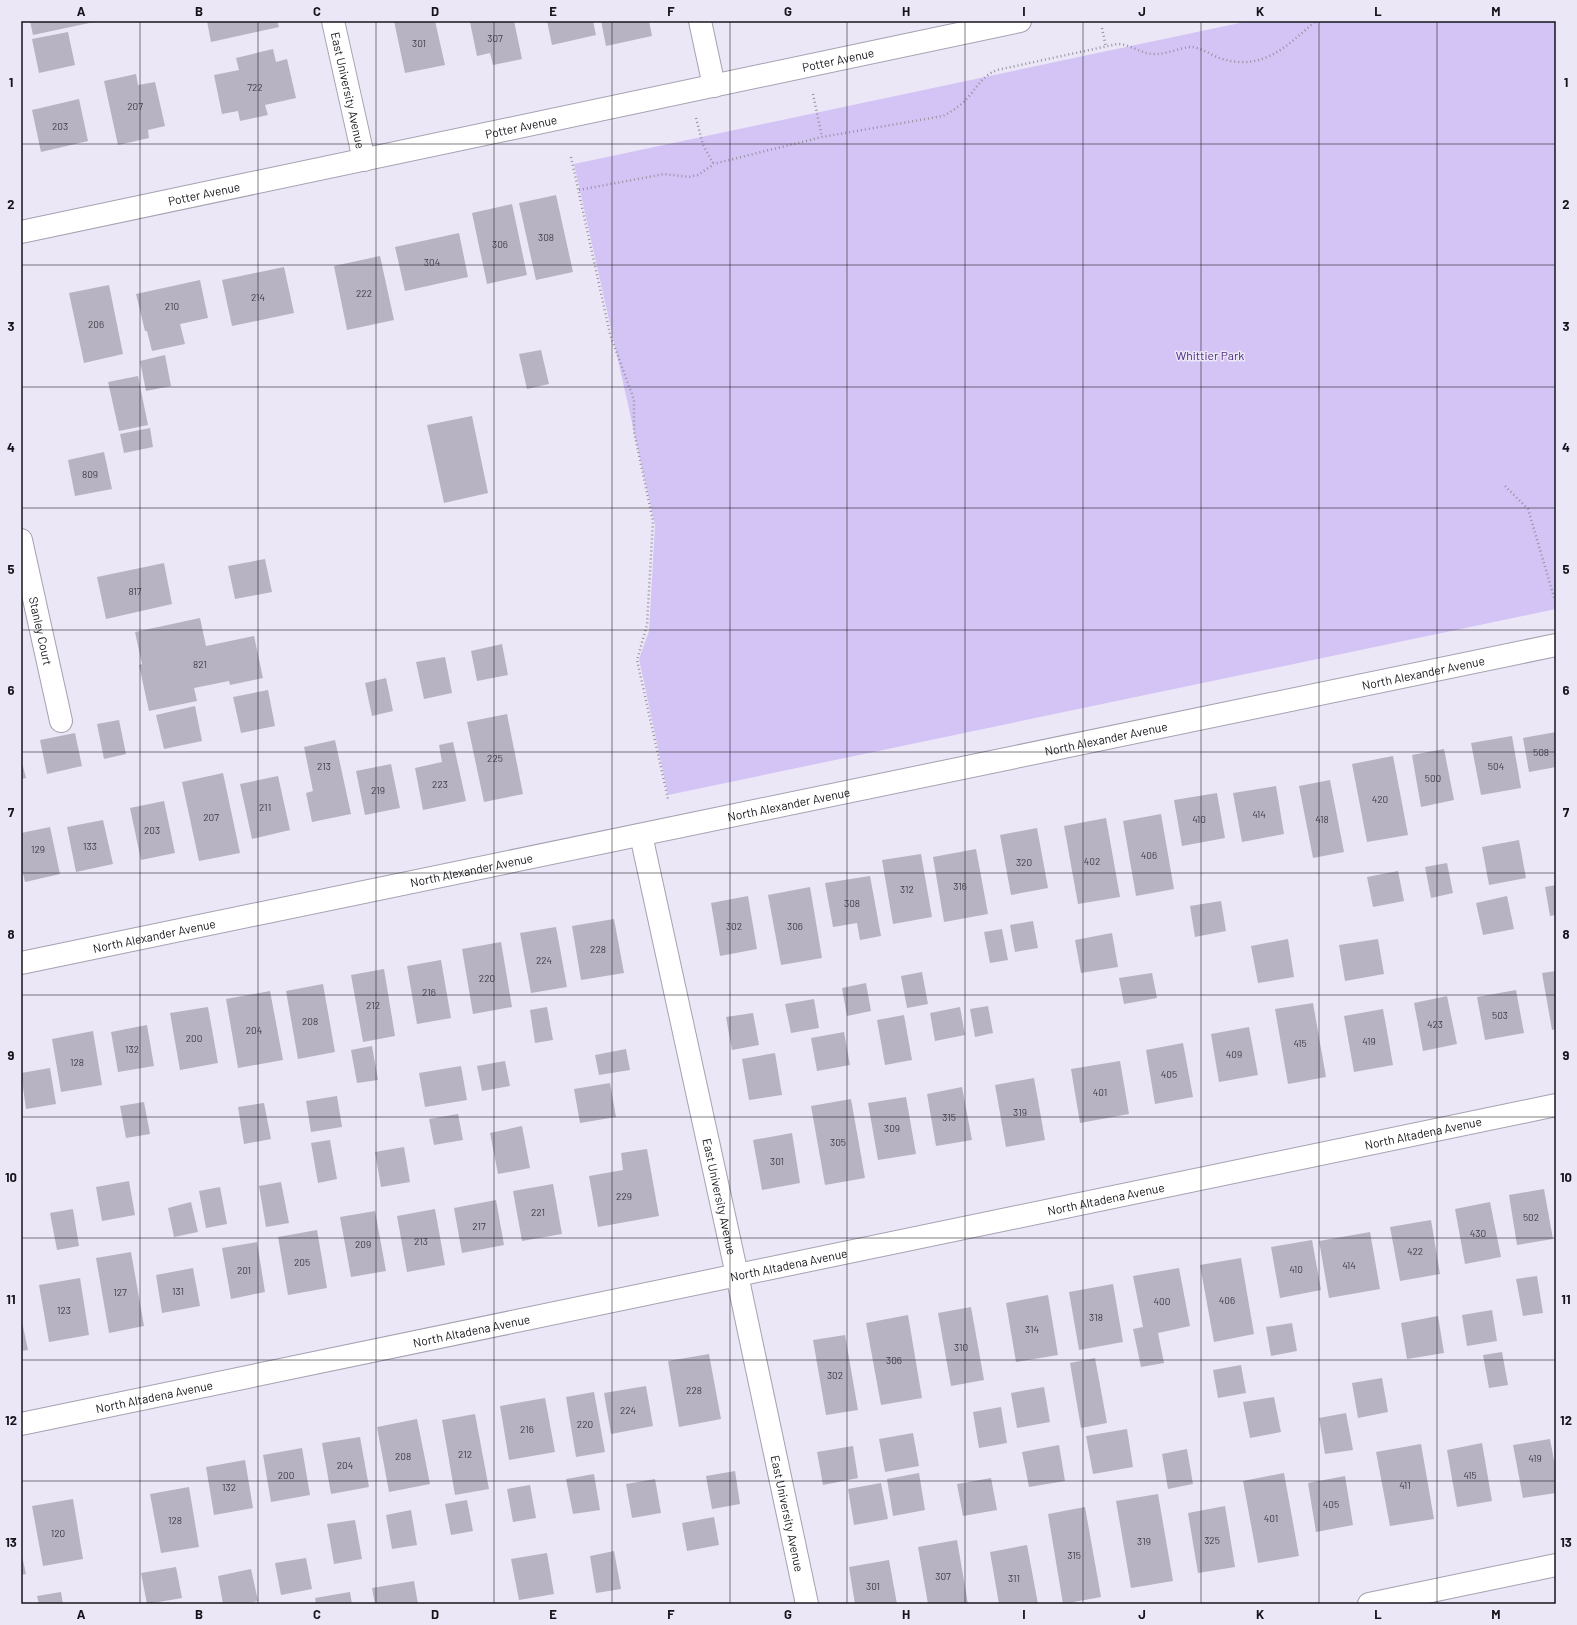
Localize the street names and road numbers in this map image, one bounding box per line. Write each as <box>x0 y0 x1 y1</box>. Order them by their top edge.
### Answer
street label: East University Avenue <box>329 31 368 150</box>
street label: Potter Avenue <box>801 45 875 74</box>
street label: Potter Avenue <box>484 112 558 141</box>
street label: Potter Avenue <box>167 179 241 208</box>
street label: Stanley Court <box>27 595 55 667</box>
street label: North Alexander Avenue <box>1361 653 1486 692</box>
street label: North Alexander Avenue <box>1043 719 1169 758</box>
street label: North Alexander Avenue <box>726 784 851 823</box>
street label: North Alexander Avenue <box>409 850 534 889</box>
street label: North Alexander Avenue <box>92 916 217 955</box>
street label: North Altadena Avenue <box>1363 1114 1483 1152</box>
street label: East University Avenue <box>700 1137 739 1256</box>
street label: North Altadena Avenue <box>1046 1180 1166 1218</box>
street label: North Altadena Avenue <box>729 1245 848 1283</box>
street label: North Altadena Avenue <box>412 1311 531 1349</box>
street label: North Altadena Avenue <box>94 1377 214 1415</box>
street label: East University Avenue <box>768 1454 807 1573</box>

